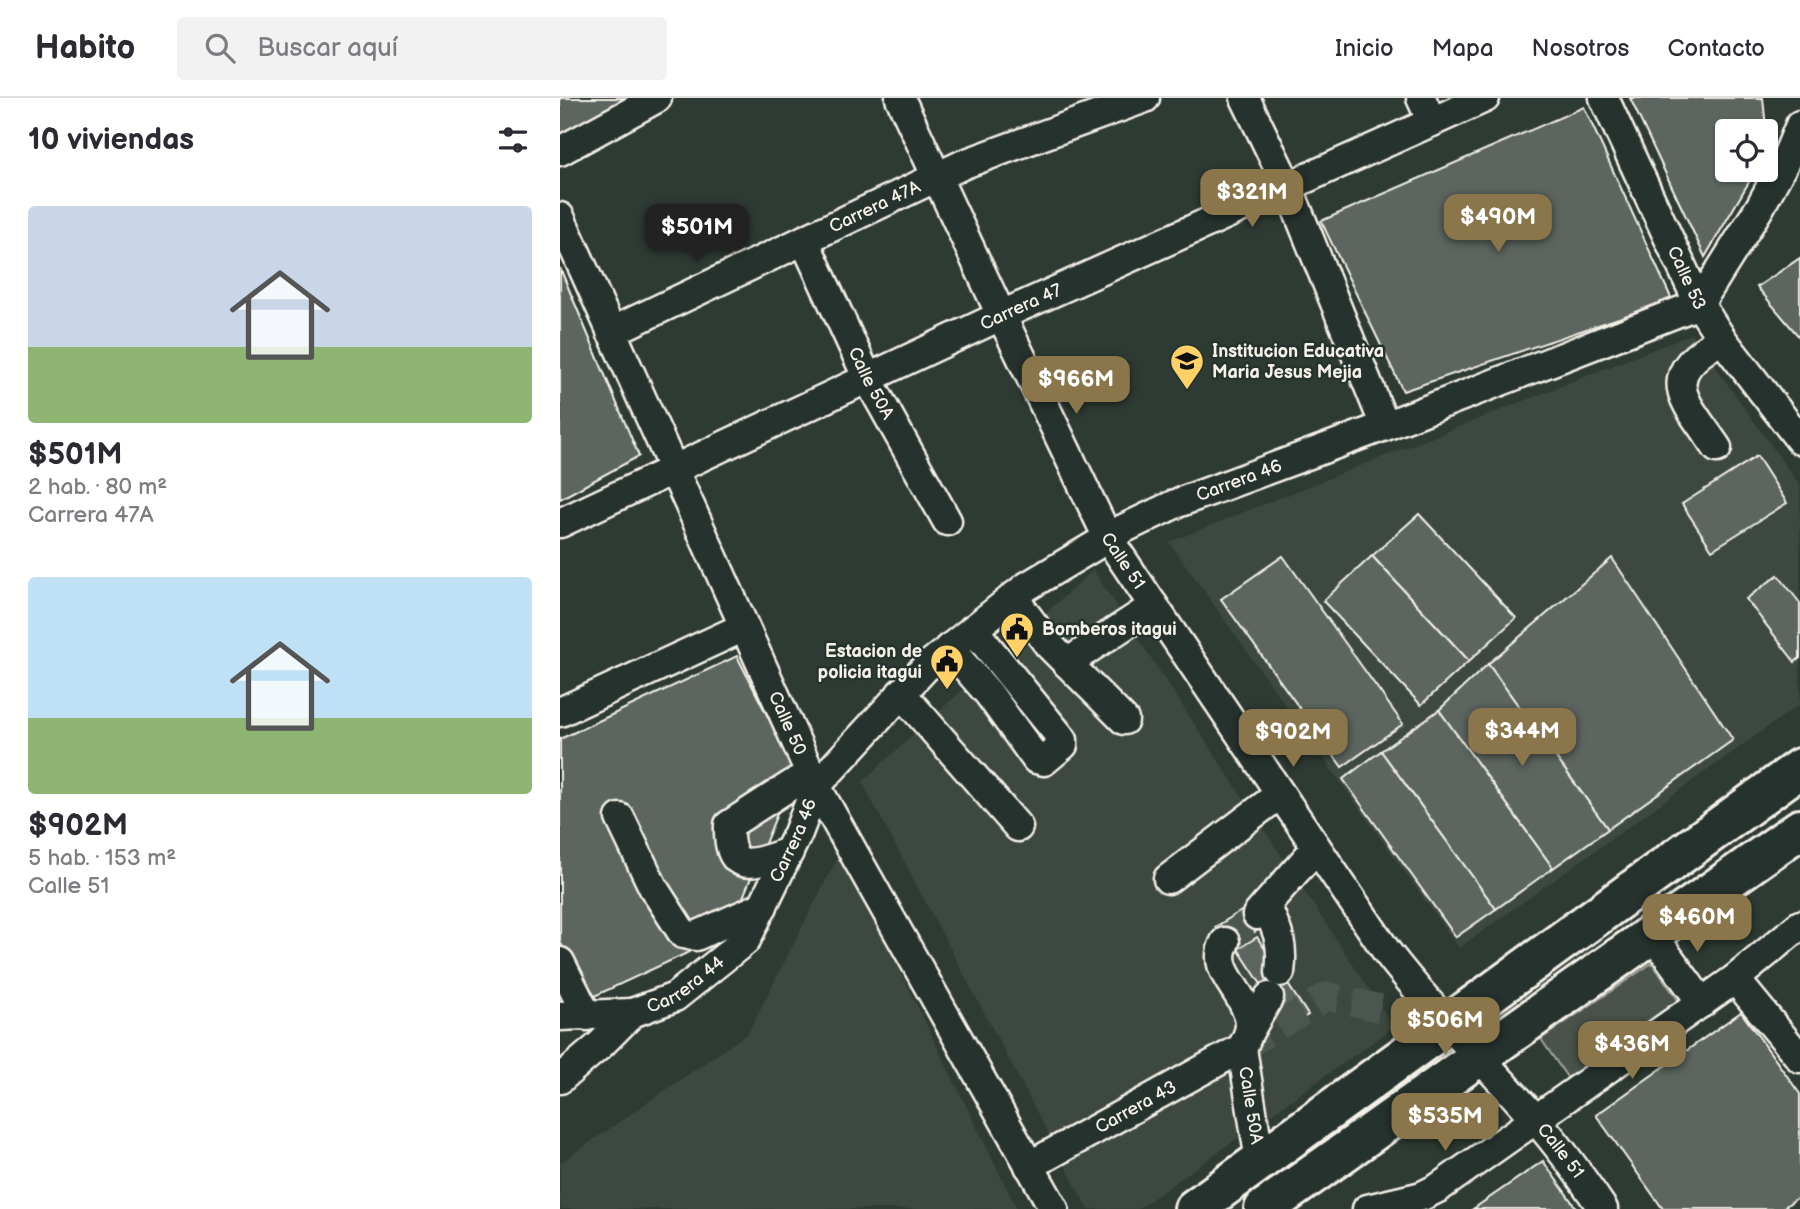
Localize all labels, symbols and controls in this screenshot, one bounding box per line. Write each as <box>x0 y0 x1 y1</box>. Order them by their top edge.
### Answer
search box <box>177 17 667 80</box>
text: Habito <box>35 28 135 68</box>
icon: search <box>201 29 239 67</box>
text: Buscar aquí <box>257 33 398 64</box>
text: Inicio <box>1335 34 1394 63</box>
text: Mapa <box>1432 34 1494 63</box>
text: Nosotros <box>1532 34 1629 63</box>
text: Contacto <box>1667 34 1765 63</box>
map controls <box>1715 119 1778 182</box>
button: locate <box>1715 119 1778 182</box>
icon: filters <box>494 121 532 159</box>
text: 10 viviendas <box>28 122 194 158</box>
pin: $321M <box>1203 170 1301 229</box>
street label: Carrera 47A <box>826 176 924 238</box>
text: $321M <box>1216 178 1288 206</box>
pin: $490M <box>1449 194 1547 254</box>
text: $490M <box>1460 203 1536 231</box>
pin: $501M <box>648 204 746 264</box>
text: $501M <box>661 213 733 241</box>
street label: Calle 53 <box>1663 243 1710 313</box>
icon: home <box>217 252 343 378</box>
street label: Carrera 47 <box>977 279 1065 335</box>
place label: Institucion Educativa Maria Jesus Mejia <box>1212 341 1384 383</box>
school or university icon: Institucion Educativa Maria Jesus Mejia <box>1168 342 1206 391</box>
street label: Calle 50A <box>844 344 898 423</box>
pin: $966M <box>1027 356 1125 416</box>
text: $966M <box>1038 365 1114 393</box>
text: $501M <box>28 437 122 473</box>
street label: Carrera 46 <box>1193 455 1285 506</box>
text: 2 hab. · 80 m² <box>28 473 167 501</box>
text: Carrera 47A <box>28 501 154 529</box>
street label: Calle 51 <box>1096 529 1149 593</box>
public building icon: Bomberos itagui <box>998 610 1036 659</box>
place label: Bomberos itagui <box>1042 619 1177 640</box>
icon: home <box>217 623 343 749</box>
place label: Estacion de policia itagui <box>818 641 922 683</box>
public building icon: Estacion de policia itagui <box>928 642 966 691</box>
street label: Calle 50 <box>764 688 811 758</box>
pin: $344M <box>1473 708 1571 768</box>
pin: $902M <box>1244 710 1342 769</box>
text: $344M <box>1484 717 1560 745</box>
text: $902M <box>1255 718 1331 746</box>
street label: Carrera 46 <box>766 796 821 886</box>
text: $902M <box>28 808 128 844</box>
text: 5 hab. · 153 m² <box>28 844 176 872</box>
text: Calle 51 <box>28 872 109 900</box>
pin: $460M <box>1648 894 1746 954</box>
text: $460M <box>1659 903 1735 931</box>
street label: Carrera 44 <box>644 952 729 1018</box>
pin: $506M <box>1396 998 1494 1057</box>
text: $506M <box>1407 1006 1483 1034</box>
pin: $436M <box>1583 1021 1681 1081</box>
text: $436M <box>1594 1030 1670 1058</box>
street label: Calle 50A <box>1234 1065 1267 1146</box>
street label: Carrera 43 <box>1092 1076 1180 1138</box>
pin: $535M <box>1396 1094 1494 1153</box>
text: $535M <box>1408 1102 1482 1130</box>
street label: Calle 51 <box>1533 1119 1588 1182</box>

